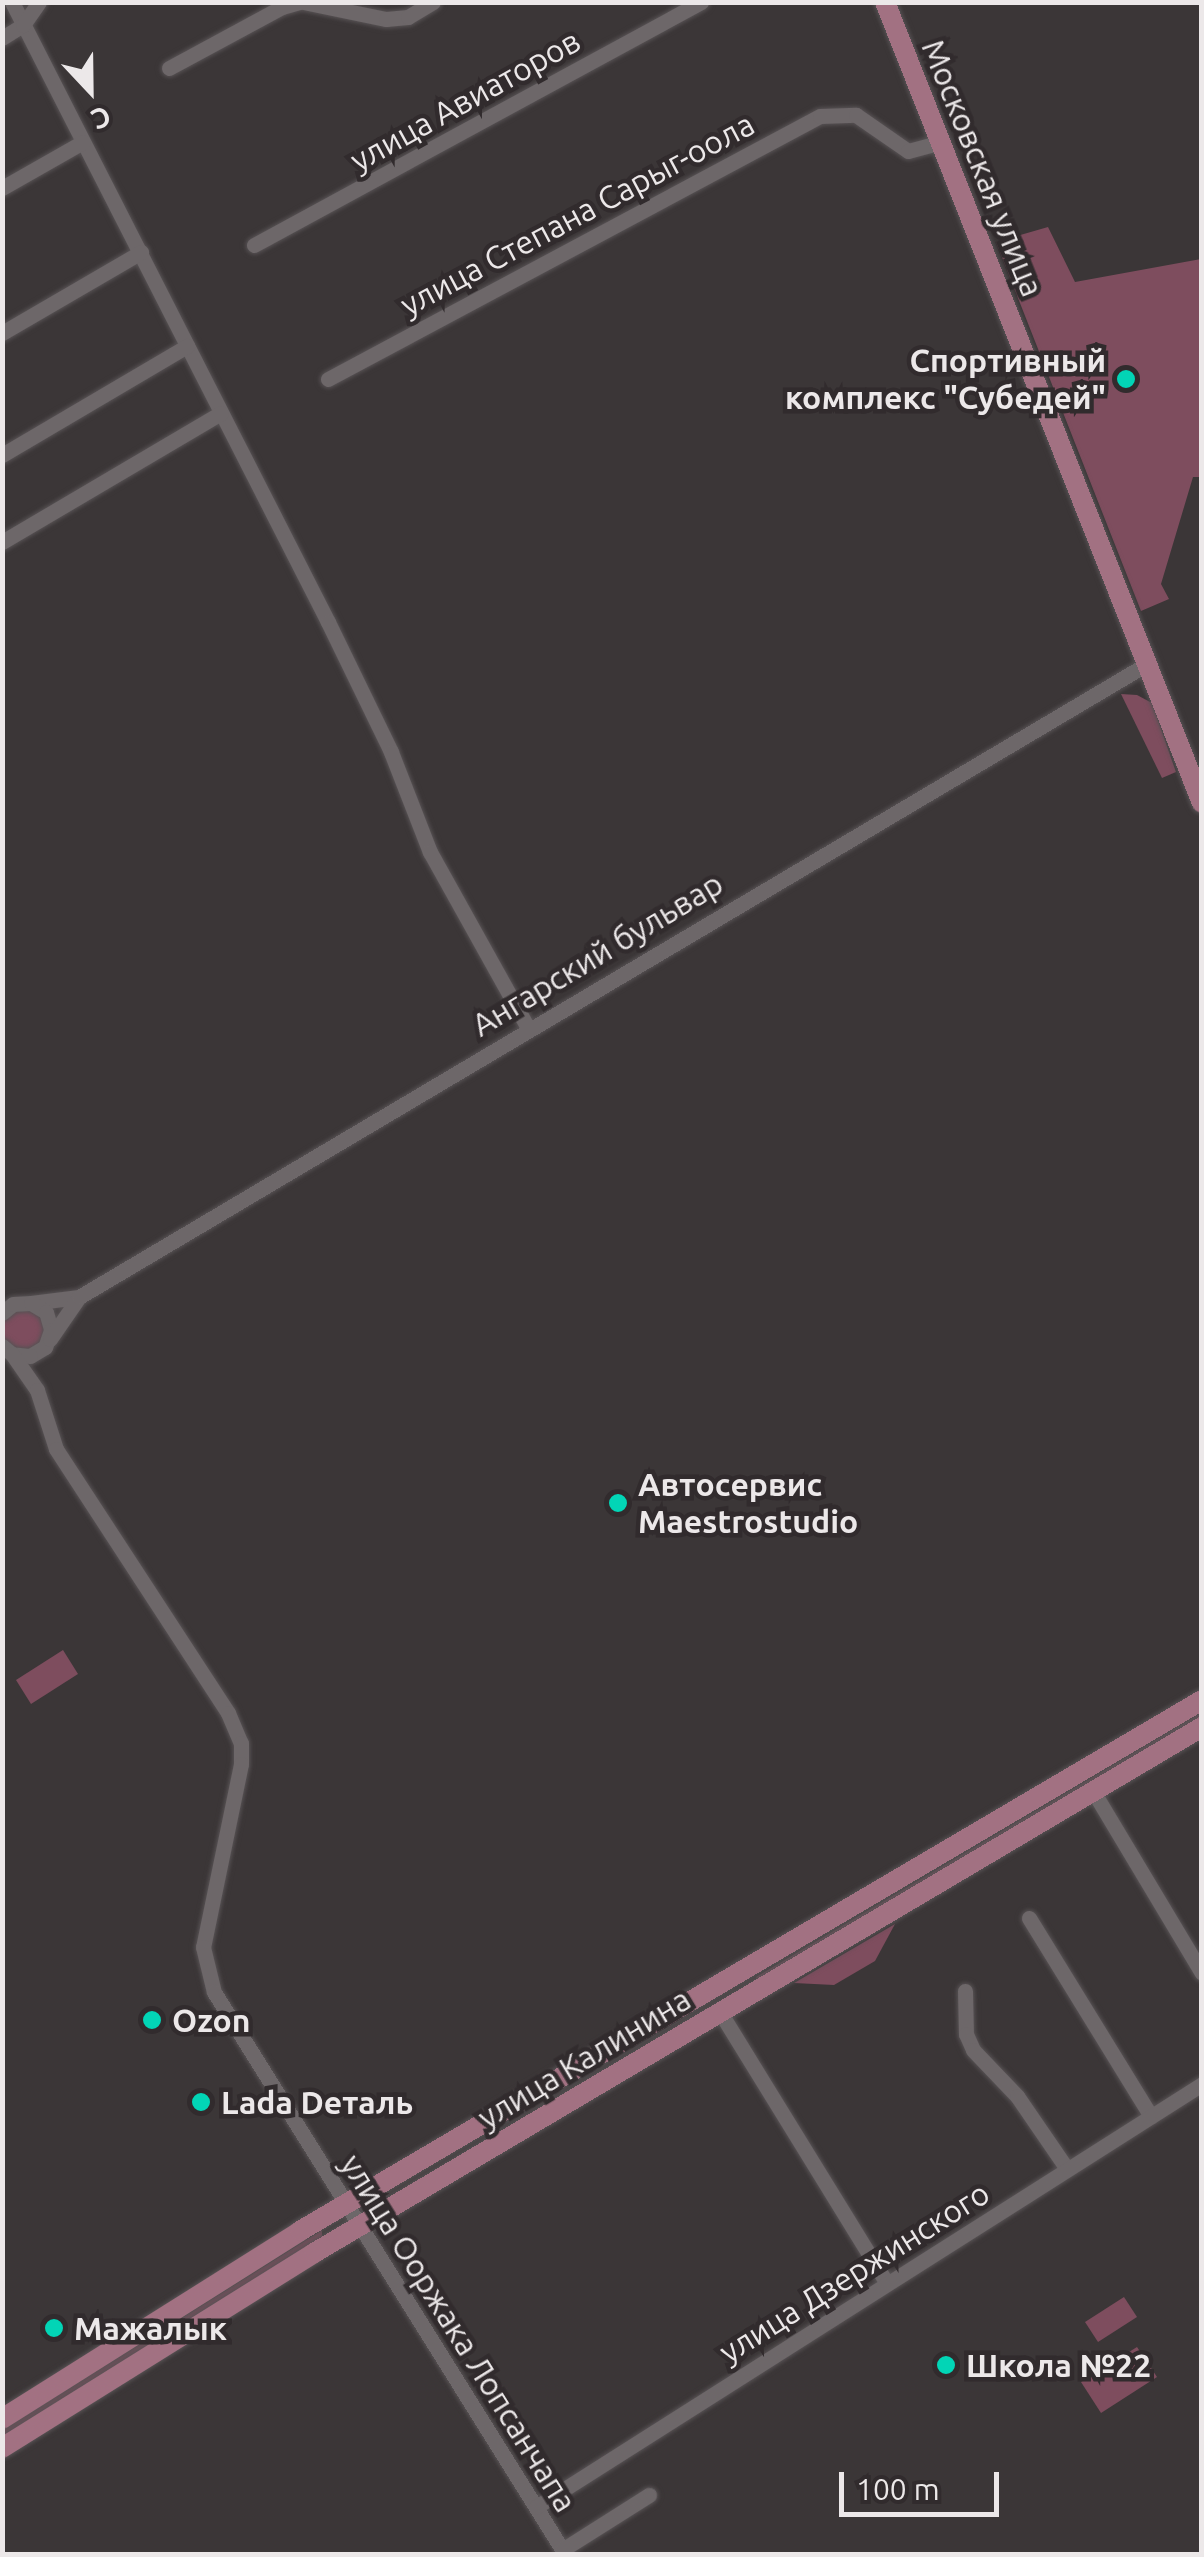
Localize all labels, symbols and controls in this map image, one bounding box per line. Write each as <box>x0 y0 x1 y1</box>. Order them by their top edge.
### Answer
street label: улица Авиаторов <box>343 21 587 179</box>
street label: Московская улица <box>914 34 1052 302</box>
north arrow <box>40 40 140 140</box>
text: С <box>87 101 116 136</box>
street label: улица Степана Сарыг-оола <box>394 104 760 324</box>
place label: Спортивный комплекс "Субедей" <box>785 342 1106 417</box>
marker: Спортивный комплекс "Субедей" <box>1115 368 1137 390</box>
street label: Ангарский бульвар <box>465 864 729 1044</box>
place label: Автосервис Maestrostudio <box>638 1466 858 1541</box>
marker: Автосервис Maestrostudio <box>607 1492 629 1514</box>
street label: улица Калинина <box>471 1979 697 2137</box>
place label: Ozon <box>172 2001 250 2039</box>
marker: Ozon <box>141 2009 163 2031</box>
place label: Lada Dеталь <box>221 2083 413 2121</box>
marker: Lada Dеталь <box>190 2091 212 2113</box>
street label: улица Ооржака Лопсанчапа <box>333 2147 585 2519</box>
street label: улица Дзержинского <box>712 2173 996 2371</box>
place label: Мажалык <box>74 2309 227 2347</box>
marker: Мажалык <box>43 2317 65 2339</box>
place label: Школа №22 <box>966 2346 1151 2384</box>
marker: Школа №22 <box>935 2354 957 2376</box>
scale bar <box>844 2452 1004 2514</box>
text: 100 m <box>856 2472 940 2506</box>

